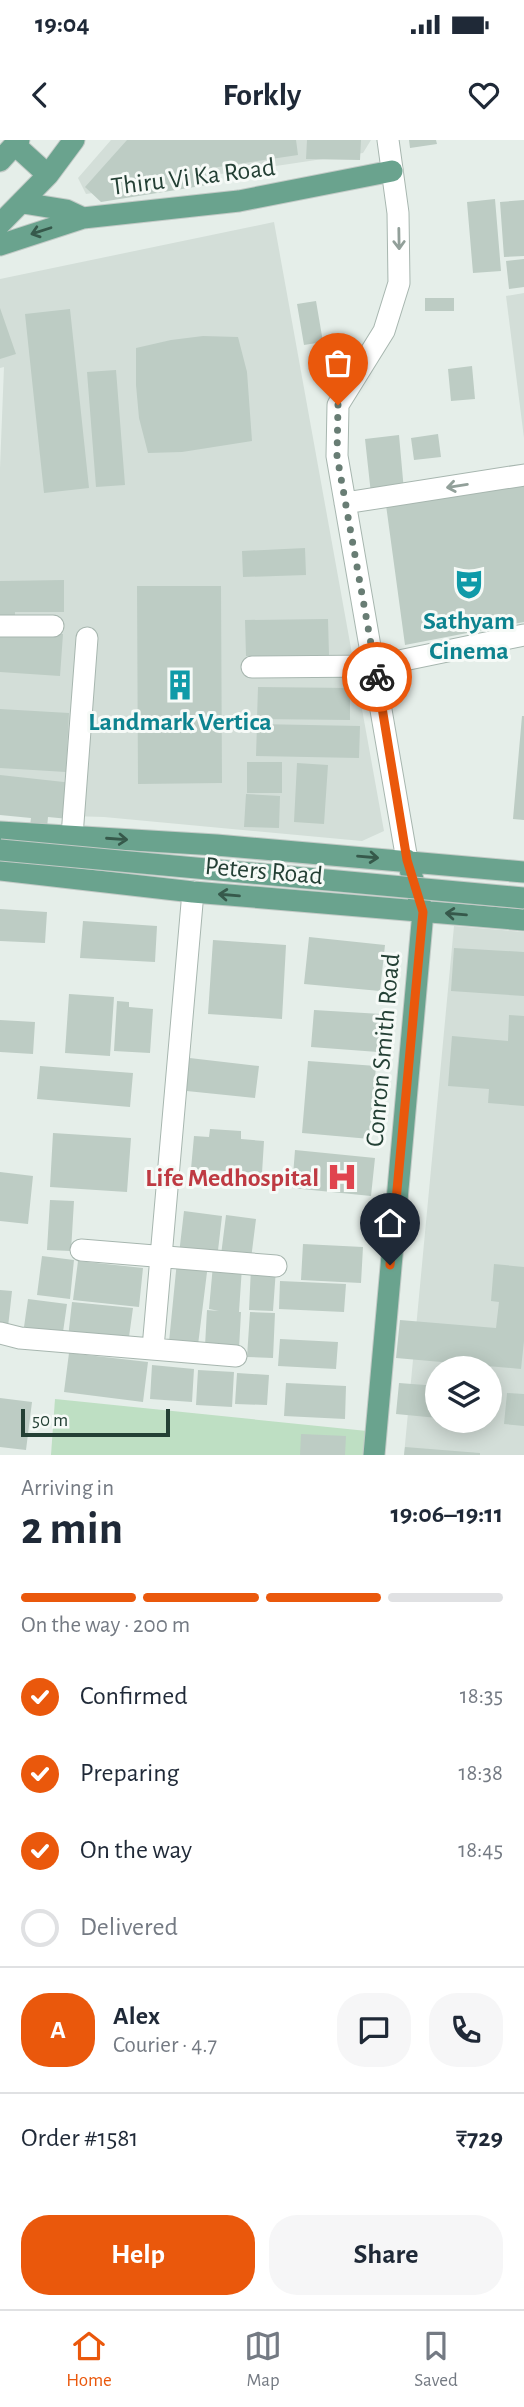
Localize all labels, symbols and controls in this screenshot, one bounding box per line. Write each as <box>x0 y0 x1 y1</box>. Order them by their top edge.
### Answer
text: 19:04 <box>35 11 90 37</box>
icon: back <box>21 76 59 114</box>
icon: heart <box>465 76 503 114</box>
text: Forkly <box>223 79 301 111</box>
street label: Thiru Vi Ka Road <box>109 154 277 200</box>
one-way arrow <box>31 226 53 239</box>
one-way arrow <box>392 227 405 250</box>
pin <box>308 333 368 405</box>
icon: bag <box>319 344 357 382</box>
one-way arrow <box>446 479 468 492</box>
theatre icon: Sathyam Cinema <box>452 567 486 601</box>
place label: Sathyam Cinema <box>423 608 515 664</box>
courier <box>342 642 412 712</box>
icon: bike <box>358 658 396 696</box>
building icon: Landmark Vertica <box>163 668 197 702</box>
place label: Landmark Vertica <box>88 709 272 735</box>
one-way arrow <box>105 833 128 846</box>
one-way arrow <box>357 851 379 864</box>
street label: Peters Road <box>204 853 324 889</box>
one-way arrow <box>219 888 241 901</box>
one-way arrow <box>445 907 468 920</box>
street label: Conron Smith Road <box>362 952 404 1148</box>
hospital icon: Life Medhospital <box>325 1160 359 1194</box>
place label: Life Medhospital <box>145 1165 319 1191</box>
pin <box>360 1193 420 1265</box>
icon: home <box>371 1204 409 1242</box>
map controls <box>425 1356 502 1433</box>
button: layers <box>425 1356 502 1433</box>
scale bar <box>21 1406 170 1438</box>
text: 50 m <box>32 1411 68 1430</box>
text: Arriving in <box>21 1477 114 1500</box>
text: 19:06–19:11 <box>390 1501 503 1527</box>
text: 2 min <box>21 1506 123 1552</box>
text: On the way · 200 m <box>21 1614 190 1637</box>
icon: check <box>21 1678 59 1716</box>
text: Confirmed <box>80 1683 188 1709</box>
text: 18:35 <box>460 1685 503 1708</box>
icon: check <box>21 1755 59 1793</box>
text: Preparing <box>80 1760 179 1786</box>
text: 18:38 <box>459 1762 503 1785</box>
icon: check <box>21 1832 59 1870</box>
text: On the way <box>80 1837 192 1863</box>
text: 18:45 <box>458 1839 503 1862</box>
text: Delivered <box>80 1914 178 1940</box>
button: chat <box>337 1993 411 2067</box>
button: phone <box>429 1993 503 2067</box>
text: Alex <box>113 2003 160 2029</box>
text: A <box>50 2017 66 2043</box>
text: Courier · 4.7 <box>113 2034 217 2057</box>
text: Order #1581 <box>21 2125 139 2151</box>
text: ₹729 <box>456 2125 503 2151</box>
button: Help <box>21 2215 255 2295</box>
button: Share <box>269 2215 503 2295</box>
tab: Home <box>66 2327 112 2392</box>
tab: Map <box>244 2327 282 2392</box>
tab: Saved <box>414 2327 458 2392</box>

